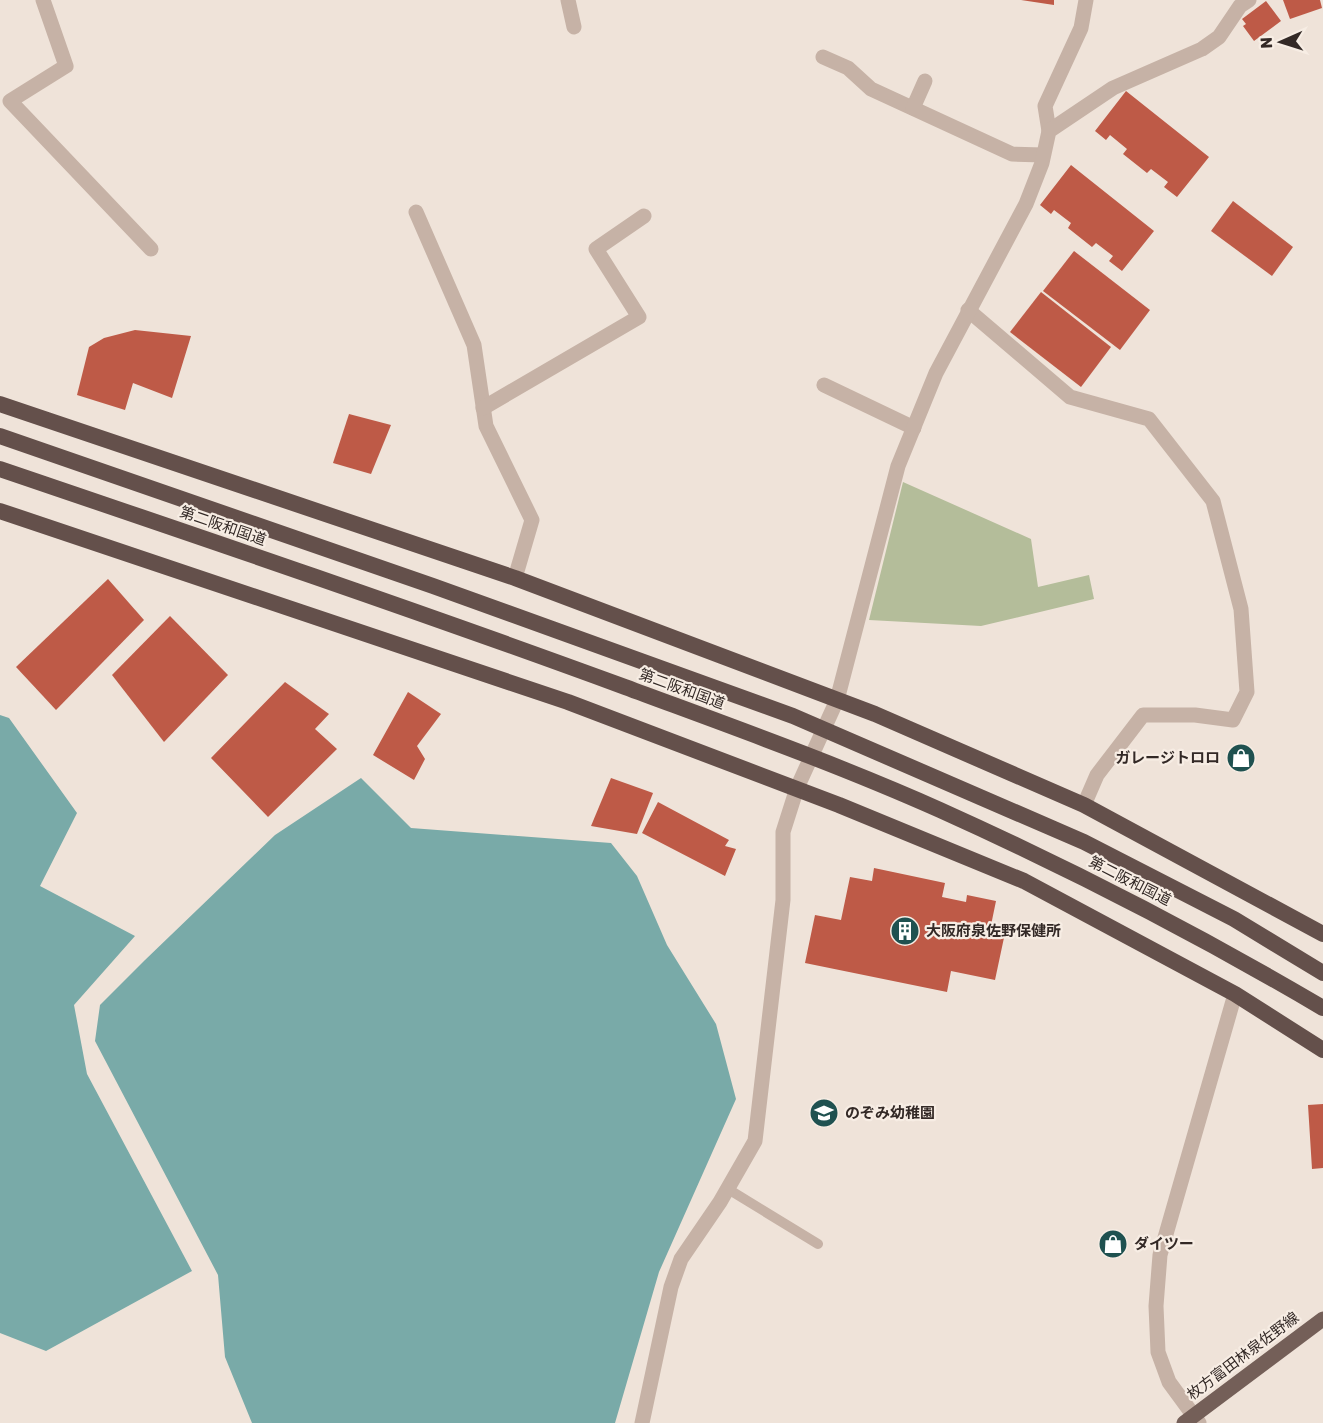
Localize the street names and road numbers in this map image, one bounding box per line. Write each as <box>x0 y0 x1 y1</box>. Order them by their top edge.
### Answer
street label: 第二阪和国道 <box>178 503 268 549</box>
street label: 第二阪和国道 <box>637 665 727 713</box>
street label: 第二阪和国道 <box>1086 853 1174 909</box>
street label: 枚方富田林泉佐野線 <box>1184 1308 1302 1404</box>

